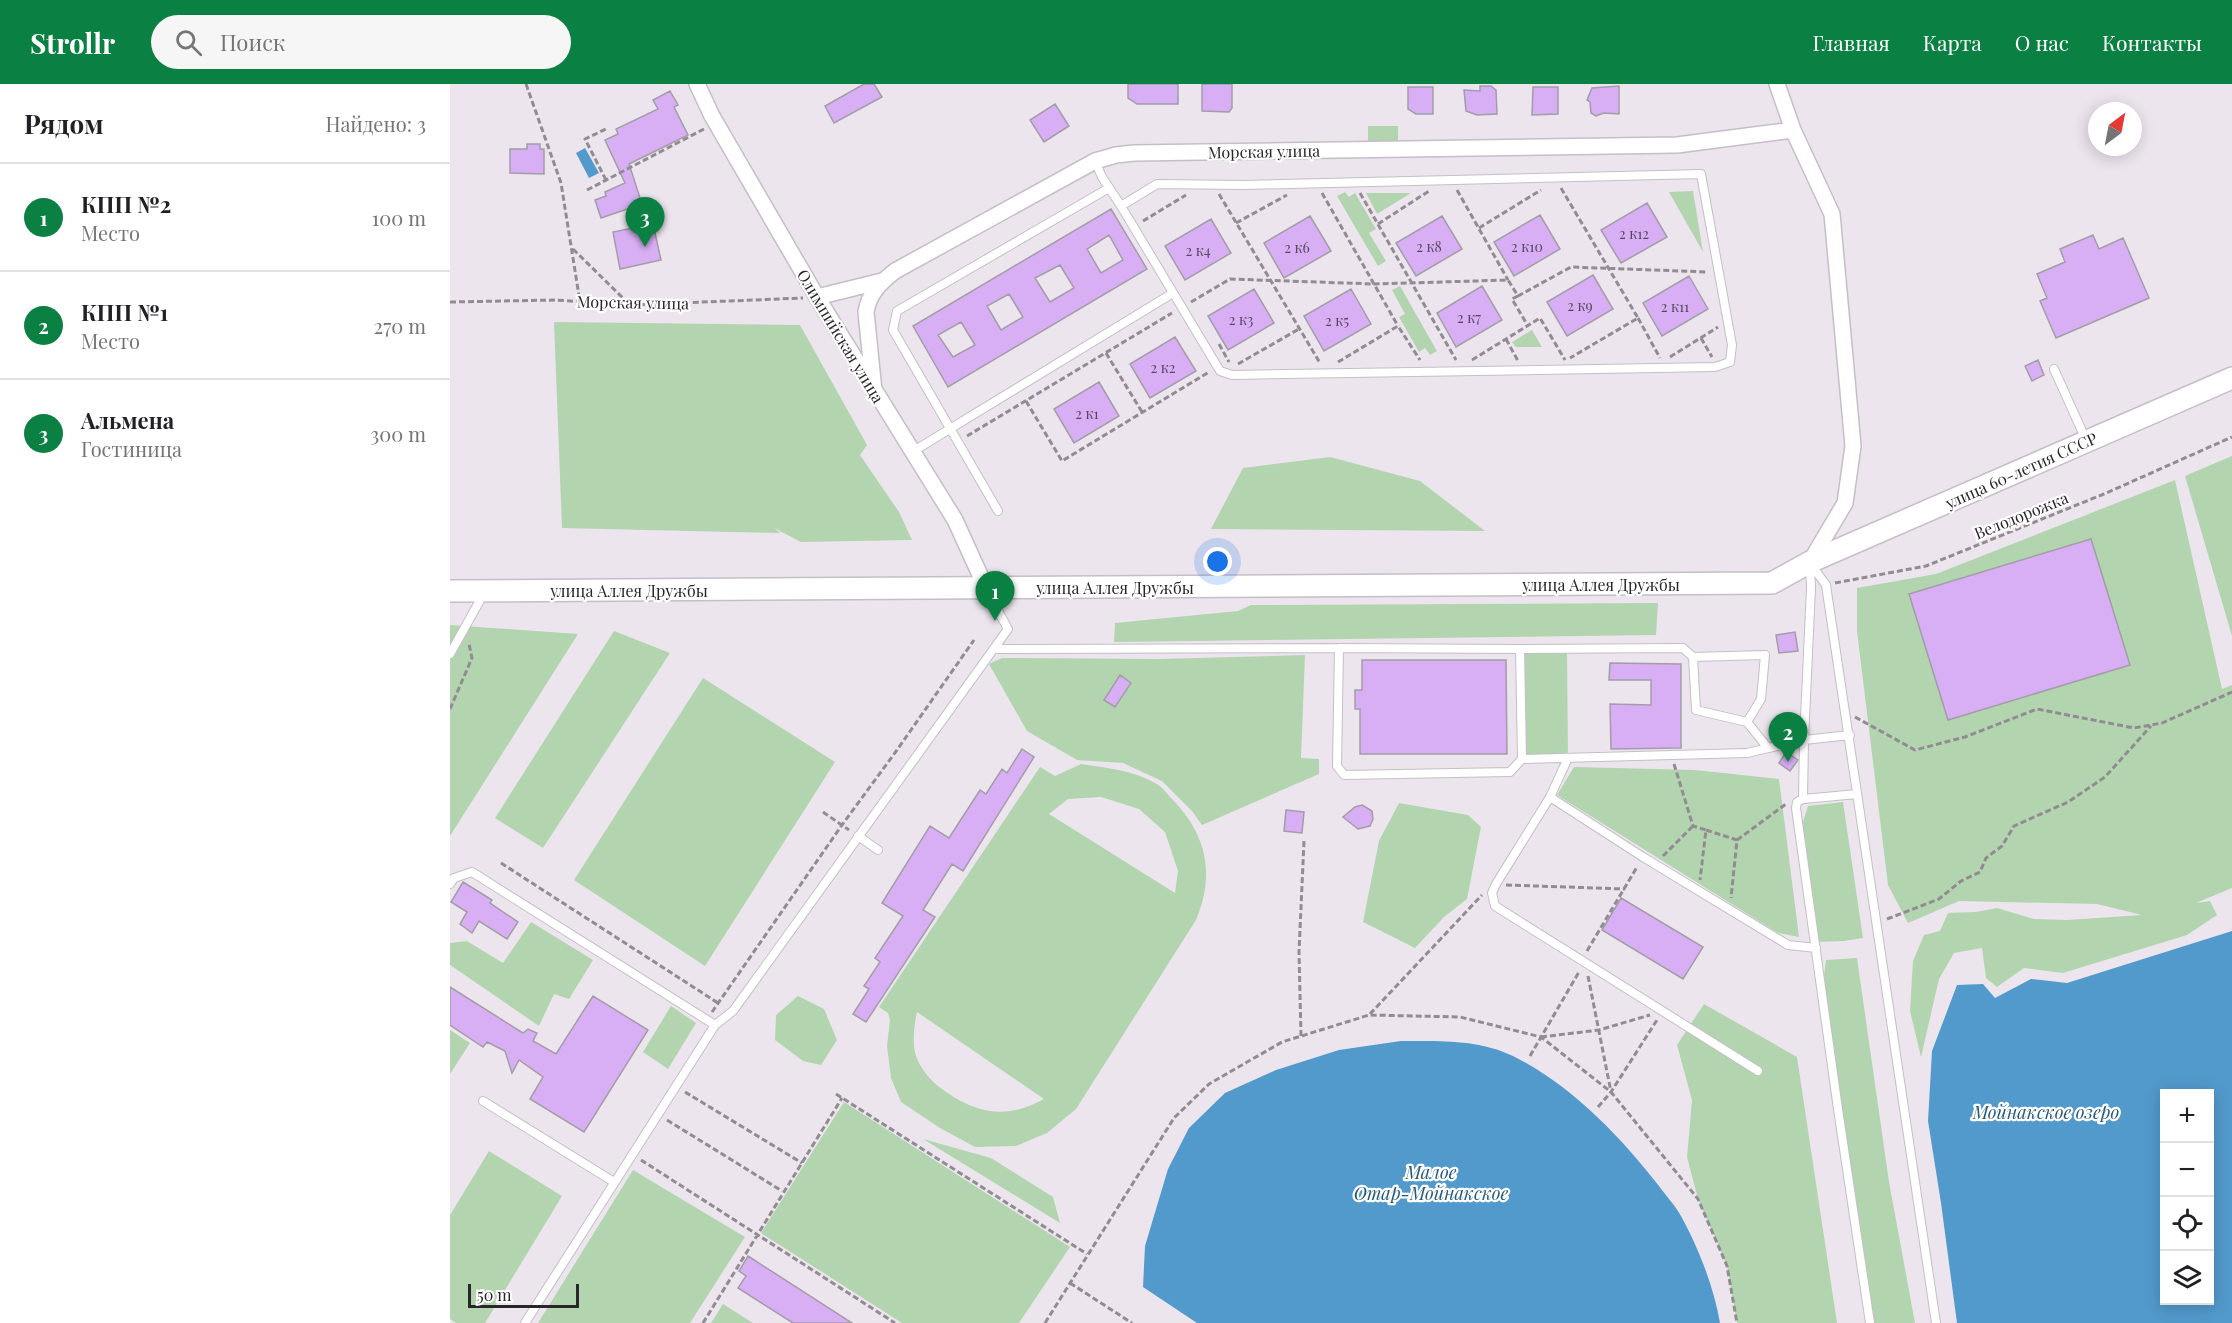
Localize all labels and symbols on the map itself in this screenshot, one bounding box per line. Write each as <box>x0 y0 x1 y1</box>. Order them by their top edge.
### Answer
north arrow <box>2088 102 2142 156</box>
street label: Морская улица <box>1208 140 1320 162</box>
pin: 3 <box>626 198 664 247</box>
house number: 2 к12 <box>1619 224 1649 243</box>
house number: 2 к8 <box>1416 237 1442 256</box>
house number: 2 к10 <box>1511 237 1543 256</box>
house number: 2 к6 <box>1284 238 1310 257</box>
house number: 2 к4 <box>1185 241 1211 260</box>
street label: Олимпийская улица <box>793 265 889 407</box>
street label: Морская улица <box>577 291 689 313</box>
house number: 2 к9 <box>1567 296 1593 315</box>
house number: 2 к11 <box>1661 297 1689 316</box>
house number: 2 к7 <box>1457 308 1481 327</box>
house number: 2 к3 <box>1229 310 1253 329</box>
house number: 2 к5 <box>1325 311 1349 330</box>
house number: 2 к2 <box>1151 358 1176 377</box>
house number: 2 к1 <box>1075 404 1099 423</box>
street label: улица 60-летия СССР <box>1941 427 2100 513</box>
street label: Велодорожка <box>1971 487 2071 543</box>
your location <box>1203 547 1232 576</box>
pin: 1 <box>976 572 1014 621</box>
street label: улица Аллея Дружбы <box>1521 574 1680 595</box>
street label: улица Аллея Дружбы <box>1035 577 1194 598</box>
street label: улица Аллея Дружбы <box>549 580 708 601</box>
pin: 2 <box>1768 712 1808 762</box>
water label: Мойнакское озеро <box>1972 1100 2120 1124</box>
water label: Малое Отар-Мойнакское <box>1354 1160 1509 1205</box>
scale bar <box>468 1281 579 1308</box>

